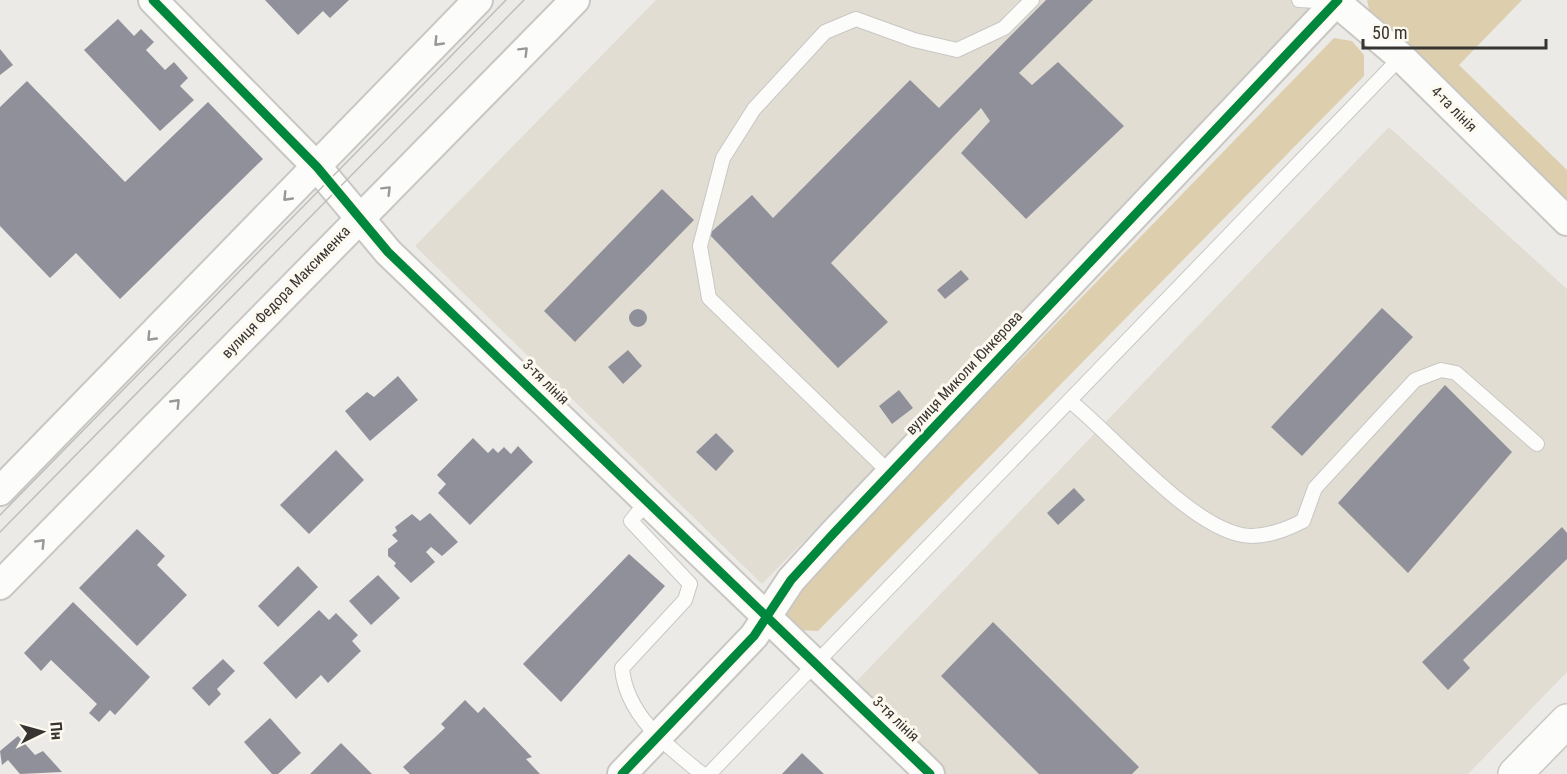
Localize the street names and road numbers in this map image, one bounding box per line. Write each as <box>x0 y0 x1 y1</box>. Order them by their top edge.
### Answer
street label: 4-та лінія <box>1427 82 1481 136</box>
street label: вулиця Федора Максименка <box>218 222 354 362</box>
street label: вулиця Миколи Юнкерова <box>902 307 1026 439</box>
street label: 3-тя лінія <box>519 356 573 408</box>
street label: 3-тя лінія <box>869 693 923 745</box>

